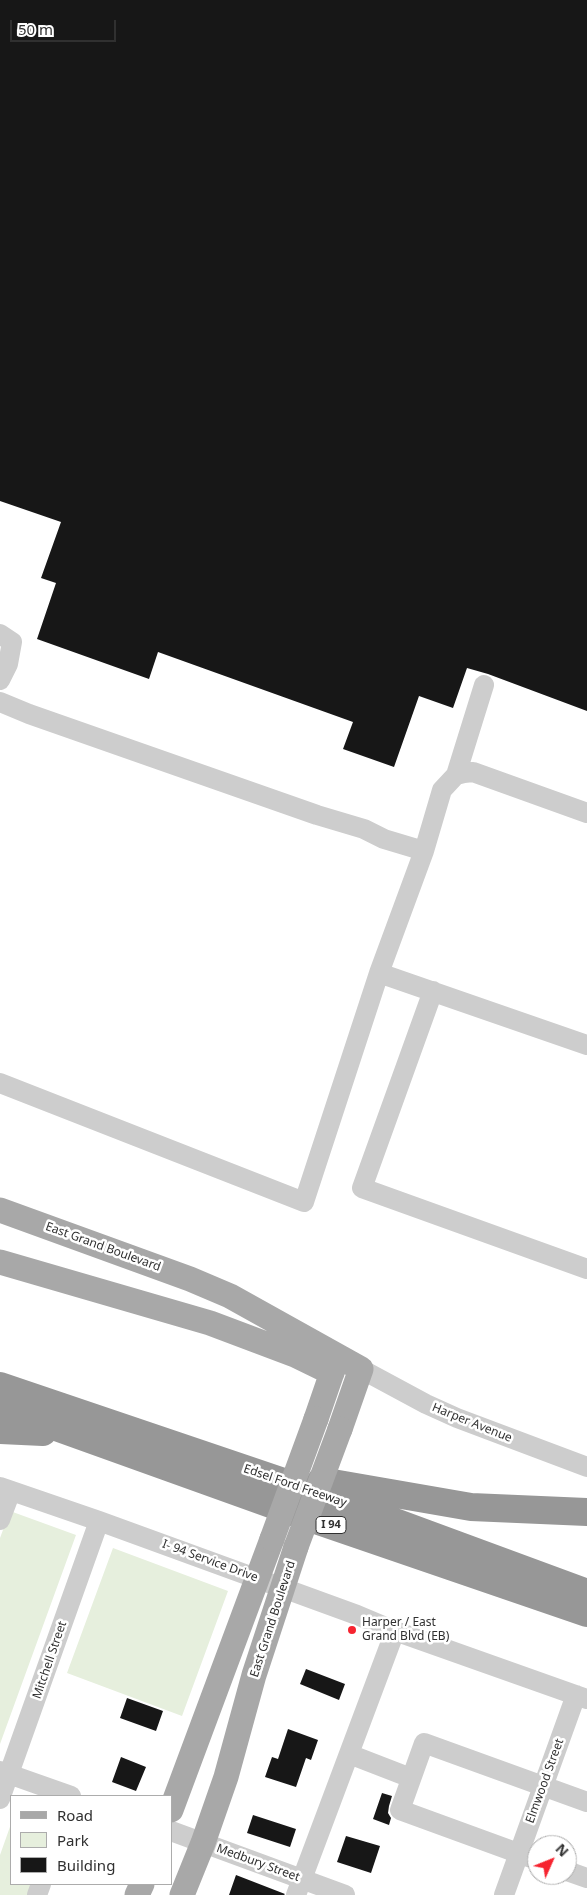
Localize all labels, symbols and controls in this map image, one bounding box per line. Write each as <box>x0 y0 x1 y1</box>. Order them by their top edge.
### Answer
scale bar <box>12 10 119 42</box>
text: 50 m <box>18 19 53 39</box>
street label: East Grand Boulevard <box>43 1219 163 1275</box>
street label: Harper Avenue <box>430 1400 514 1446</box>
street label: Edsel Ford Freeway <box>242 1462 348 1510</box>
road number: I 94 <box>316 1516 346 1534</box>
street label: I- 94 Service Drive <box>160 1537 260 1585</box>
street label: East Grand Boulevard <box>247 1559 299 1679</box>
place label: Harper / East Grand Blvd (EB) <box>362 1616 449 1644</box>
street label: Mitchell Street <box>30 1619 70 1701</box>
marker: Harper / East Grand Blvd (EB) <box>346 1624 358 1636</box>
street label: Elmwood Street <box>523 1737 567 1825</box>
legend <box>10 1795 172 1885</box>
text: Road <box>57 1805 93 1825</box>
text: Park <box>57 1830 89 1850</box>
north arrow <box>527 1835 577 1885</box>
text: N <box>552 1839 573 1861</box>
street label: Medbury Street <box>214 1841 302 1885</box>
text: Building <box>57 1855 115 1875</box>

